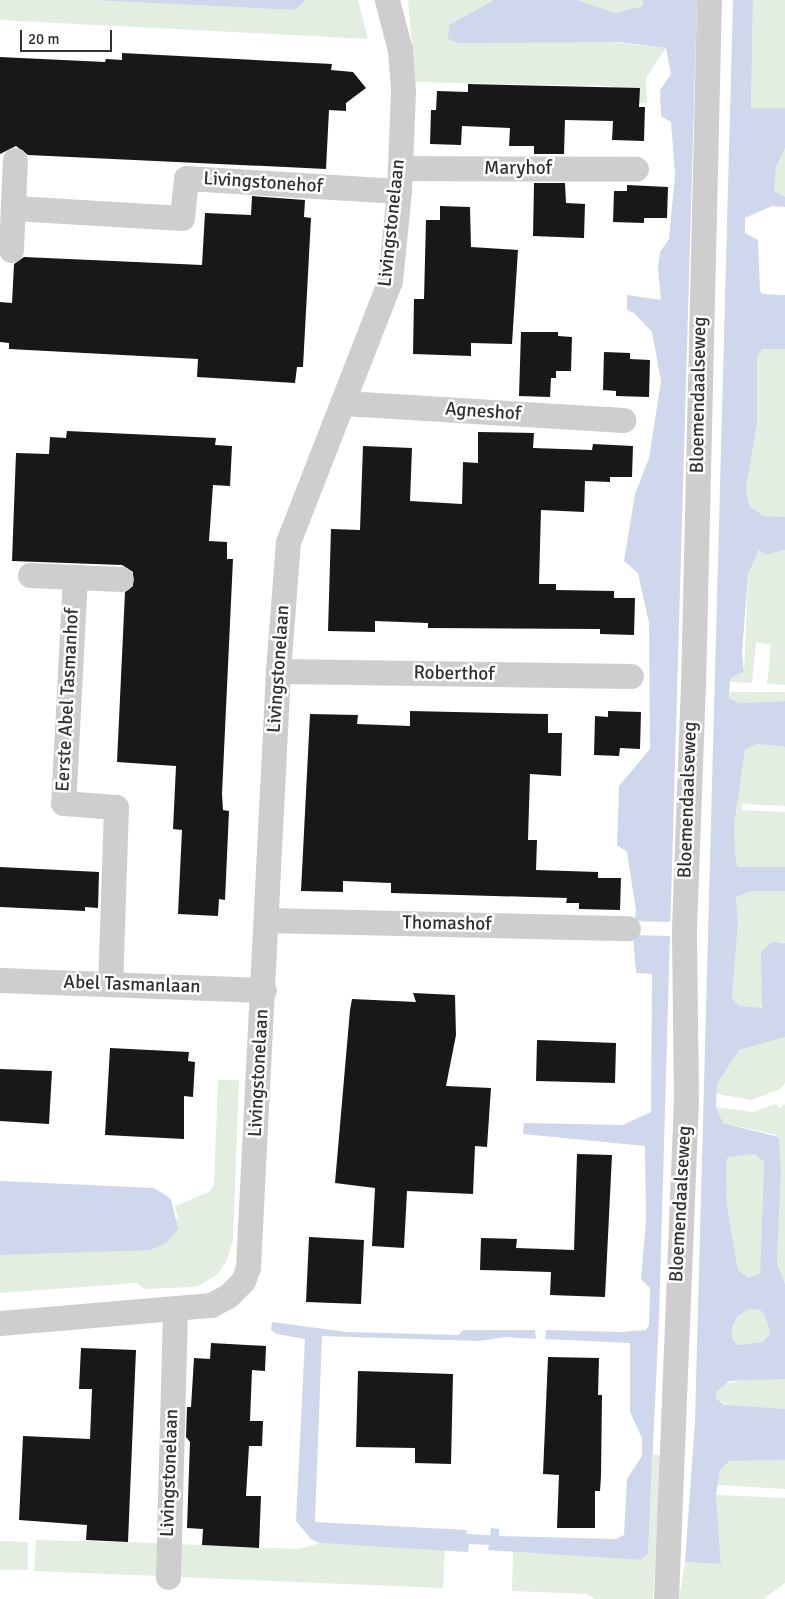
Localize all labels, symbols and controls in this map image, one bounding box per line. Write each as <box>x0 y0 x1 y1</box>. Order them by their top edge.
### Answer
scale bar <box>22 20 115 52</box>
text: 20 m <box>28 30 59 48</box>
street label: Livingstonelaan <box>374 158 410 288</box>
street label: Maryhof <box>484 158 552 180</box>
street label: Livingstonehof <box>203 167 323 199</box>
street label: Bloemendaalseweg <box>686 316 712 474</box>
street label: Agneshof <box>444 398 522 426</box>
street label: Livingstonelaan <box>263 604 295 734</box>
street label: Eerste Abel Tasmanhof <box>52 608 84 792</box>
street label: Roberthof <box>413 662 495 686</box>
street label: Bloemendaalseweg <box>674 721 702 879</box>
street label: Thomashof <box>402 912 492 936</box>
street label: Abel Tasmanlaan <box>63 971 201 999</box>
street label: Livingstonelaan <box>244 1008 274 1138</box>
street label: Bloemendaalseweg <box>666 1125 696 1283</box>
street label: Livingstonelaan <box>156 1409 184 1537</box>

